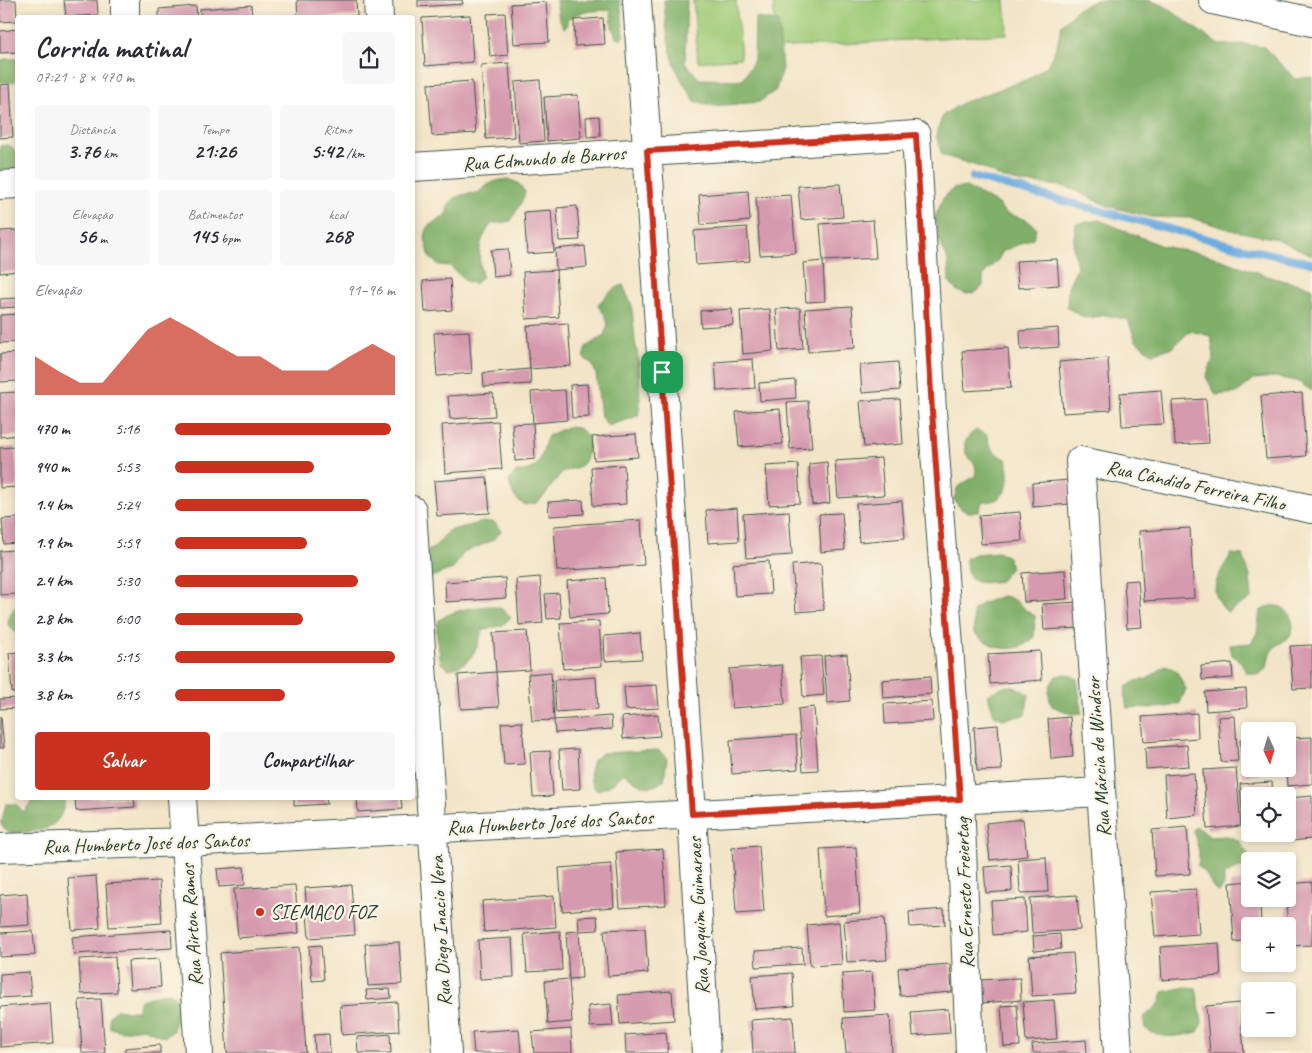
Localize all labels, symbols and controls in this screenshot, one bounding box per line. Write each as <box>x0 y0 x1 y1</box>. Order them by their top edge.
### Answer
text: Corrida matinal <box>35 30 187 65</box>
button: share <box>343 32 395 84</box>
text: 07:21 · 8 × 470 m <box>35 67 134 87</box>
text: Distância <box>69 121 115 138</box>
text: Tempo <box>201 121 229 138</box>
text: Ritmo <box>324 121 352 138</box>
text: 3.76 <box>67 138 100 164</box>
text: 21:26 <box>194 138 236 164</box>
text: 5:42 <box>311 138 343 164</box>
street label: Rua Edmundo de Barros <box>462 140 629 177</box>
text: km <box>100 145 117 162</box>
text: /km <box>343 145 365 162</box>
text: Elevação <box>72 206 113 223</box>
text: Batimentos <box>188 206 242 223</box>
text: kcal <box>328 206 347 223</box>
text: 56 <box>77 223 96 249</box>
text: 145 <box>190 223 218 249</box>
text: 268 <box>323 223 352 249</box>
text: m <box>96 230 107 247</box>
text: bpm <box>218 230 240 247</box>
text: Elevação <box>35 280 81 300</box>
text: 91–96 m <box>346 280 395 300</box>
pin <box>641 351 683 393</box>
icon: arrive <box>648 358 676 386</box>
text: 470 m <box>35 419 70 439</box>
text: 5:16 <box>115 419 140 439</box>
street label: Rua Cândido Ferreira Filho <box>1104 454 1289 517</box>
text: 940 m <box>35 457 69 477</box>
text: 5:53 <box>115 457 140 477</box>
text: 1.4 km <box>35 495 72 515</box>
text: 5:24 <box>115 495 140 515</box>
text: 1.9 km <box>35 533 72 553</box>
text: 5:59 <box>115 533 140 553</box>
text: 2.4 km <box>35 571 72 591</box>
text: 5:30 <box>115 571 140 591</box>
text: 2.8 km <box>35 609 72 629</box>
text: 6:00 <box>115 609 140 629</box>
text: 3.3 km <box>35 647 72 667</box>
text: 5:15 <box>115 647 140 667</box>
street label: Rua Márcia de Windsor <box>1080 674 1117 838</box>
text: 3.8 km <box>35 685 72 705</box>
text: 6:15 <box>115 685 140 705</box>
north arrow <box>1241 722 1296 778</box>
map controls <box>1241 722 1296 1037</box>
button: Salvar <box>35 732 210 790</box>
button: Compartilhar <box>220 732 395 790</box>
button: locate <box>1241 787 1296 842</box>
street label: Rua Humberto José dos Santos <box>446 805 656 840</box>
street label: Rua Ernesto Freiertag <box>949 815 980 969</box>
street label: Rua Humberto José dos Santos <box>42 827 252 860</box>
street label: Rua Joaquim Guimaraes <box>682 834 715 995</box>
button: layers <box>1241 852 1296 907</box>
street label: Rua Diego Inacio Vera <box>424 854 457 1007</box>
street label: Rua Airton Ramos <box>175 861 208 987</box>
place label: SIEMACO FOZ <box>270 900 379 925</box>
marker: SIEMACO FOZ <box>254 906 266 918</box>
button: + <box>1241 917 1296 972</box>
button: − <box>1241 982 1296 1037</box>

